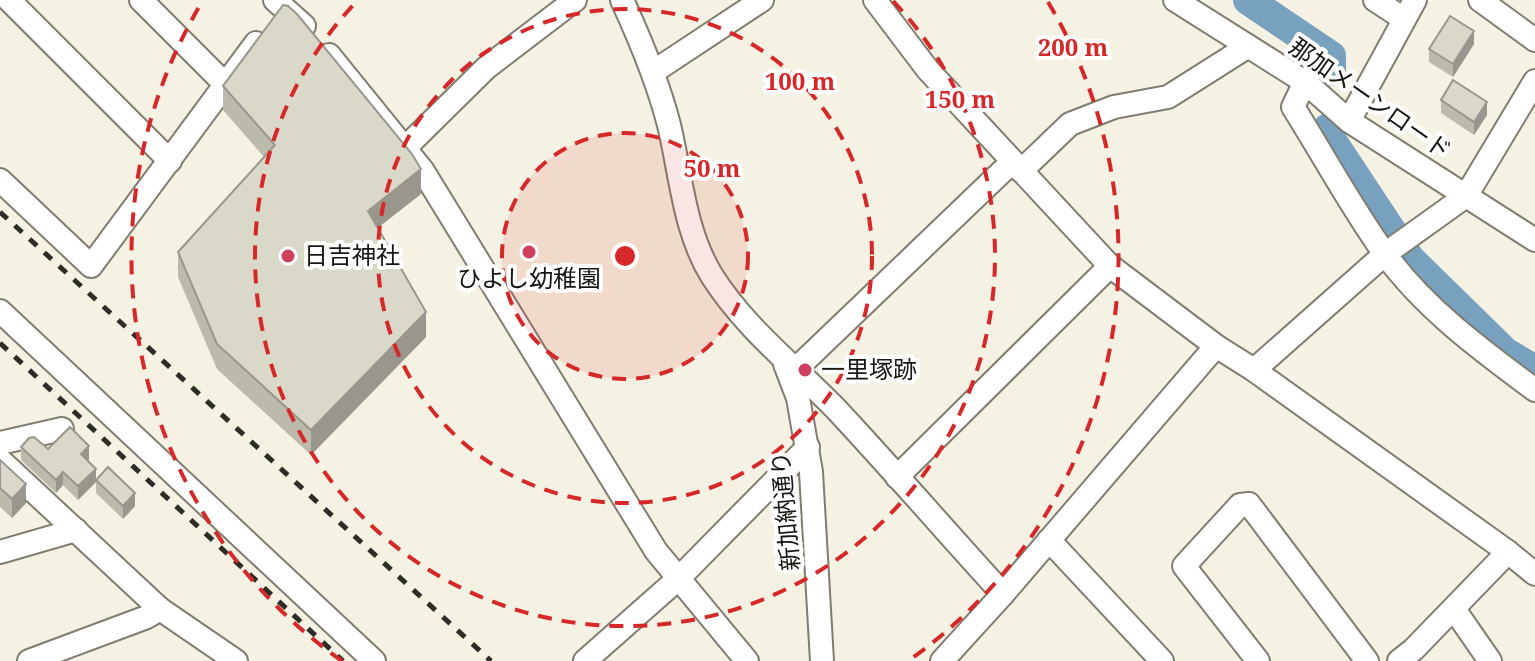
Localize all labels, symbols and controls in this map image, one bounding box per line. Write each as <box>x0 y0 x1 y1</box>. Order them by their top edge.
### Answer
text: 200 m <box>1038 30 1109 63</box>
street label: 那加メーンロード <box>1283 30 1458 166</box>
text: 100 m <box>765 64 836 97</box>
text: 150 m <box>925 82 996 115</box>
text: 50 m <box>683 151 741 184</box>
place label: 日吉神社 <box>304 238 400 271</box>
centre of rings <box>611 242 639 270</box>
marker: ひよし幼稚園 <box>520 243 538 261</box>
marker: 日吉神社 <box>279 247 297 265</box>
place label: ひよし幼稚園 <box>457 261 601 294</box>
place label: 一里塚跡 <box>821 352 917 385</box>
marker: 一里塚跡 <box>796 361 814 379</box>
street label: 新加納通り <box>763 450 806 572</box>

